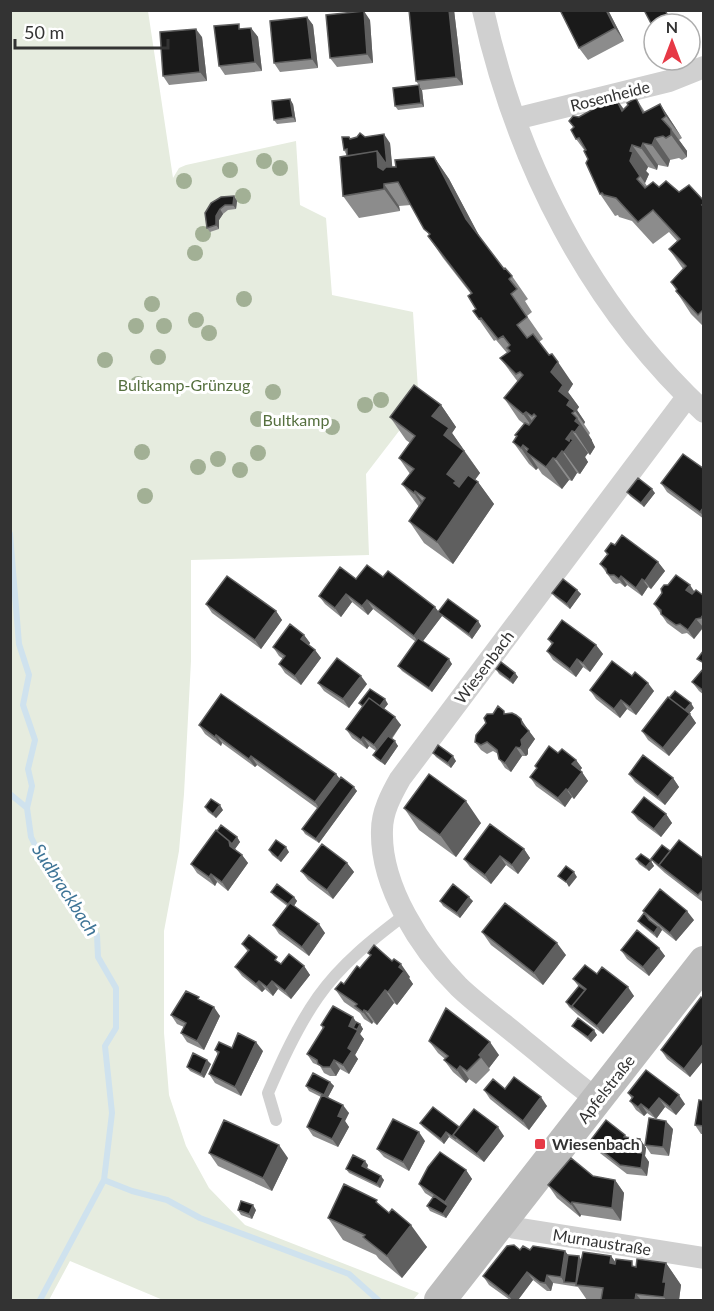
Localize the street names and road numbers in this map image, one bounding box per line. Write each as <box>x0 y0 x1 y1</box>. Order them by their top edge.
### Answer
street label: Rosenheide <box>568 76 652 115</box>
street label: Wiesenbach <box>450 626 517 707</box>
street label: Apfelstraße <box>573 1051 638 1127</box>
street label: Murnaustraße <box>552 1224 653 1259</box>

